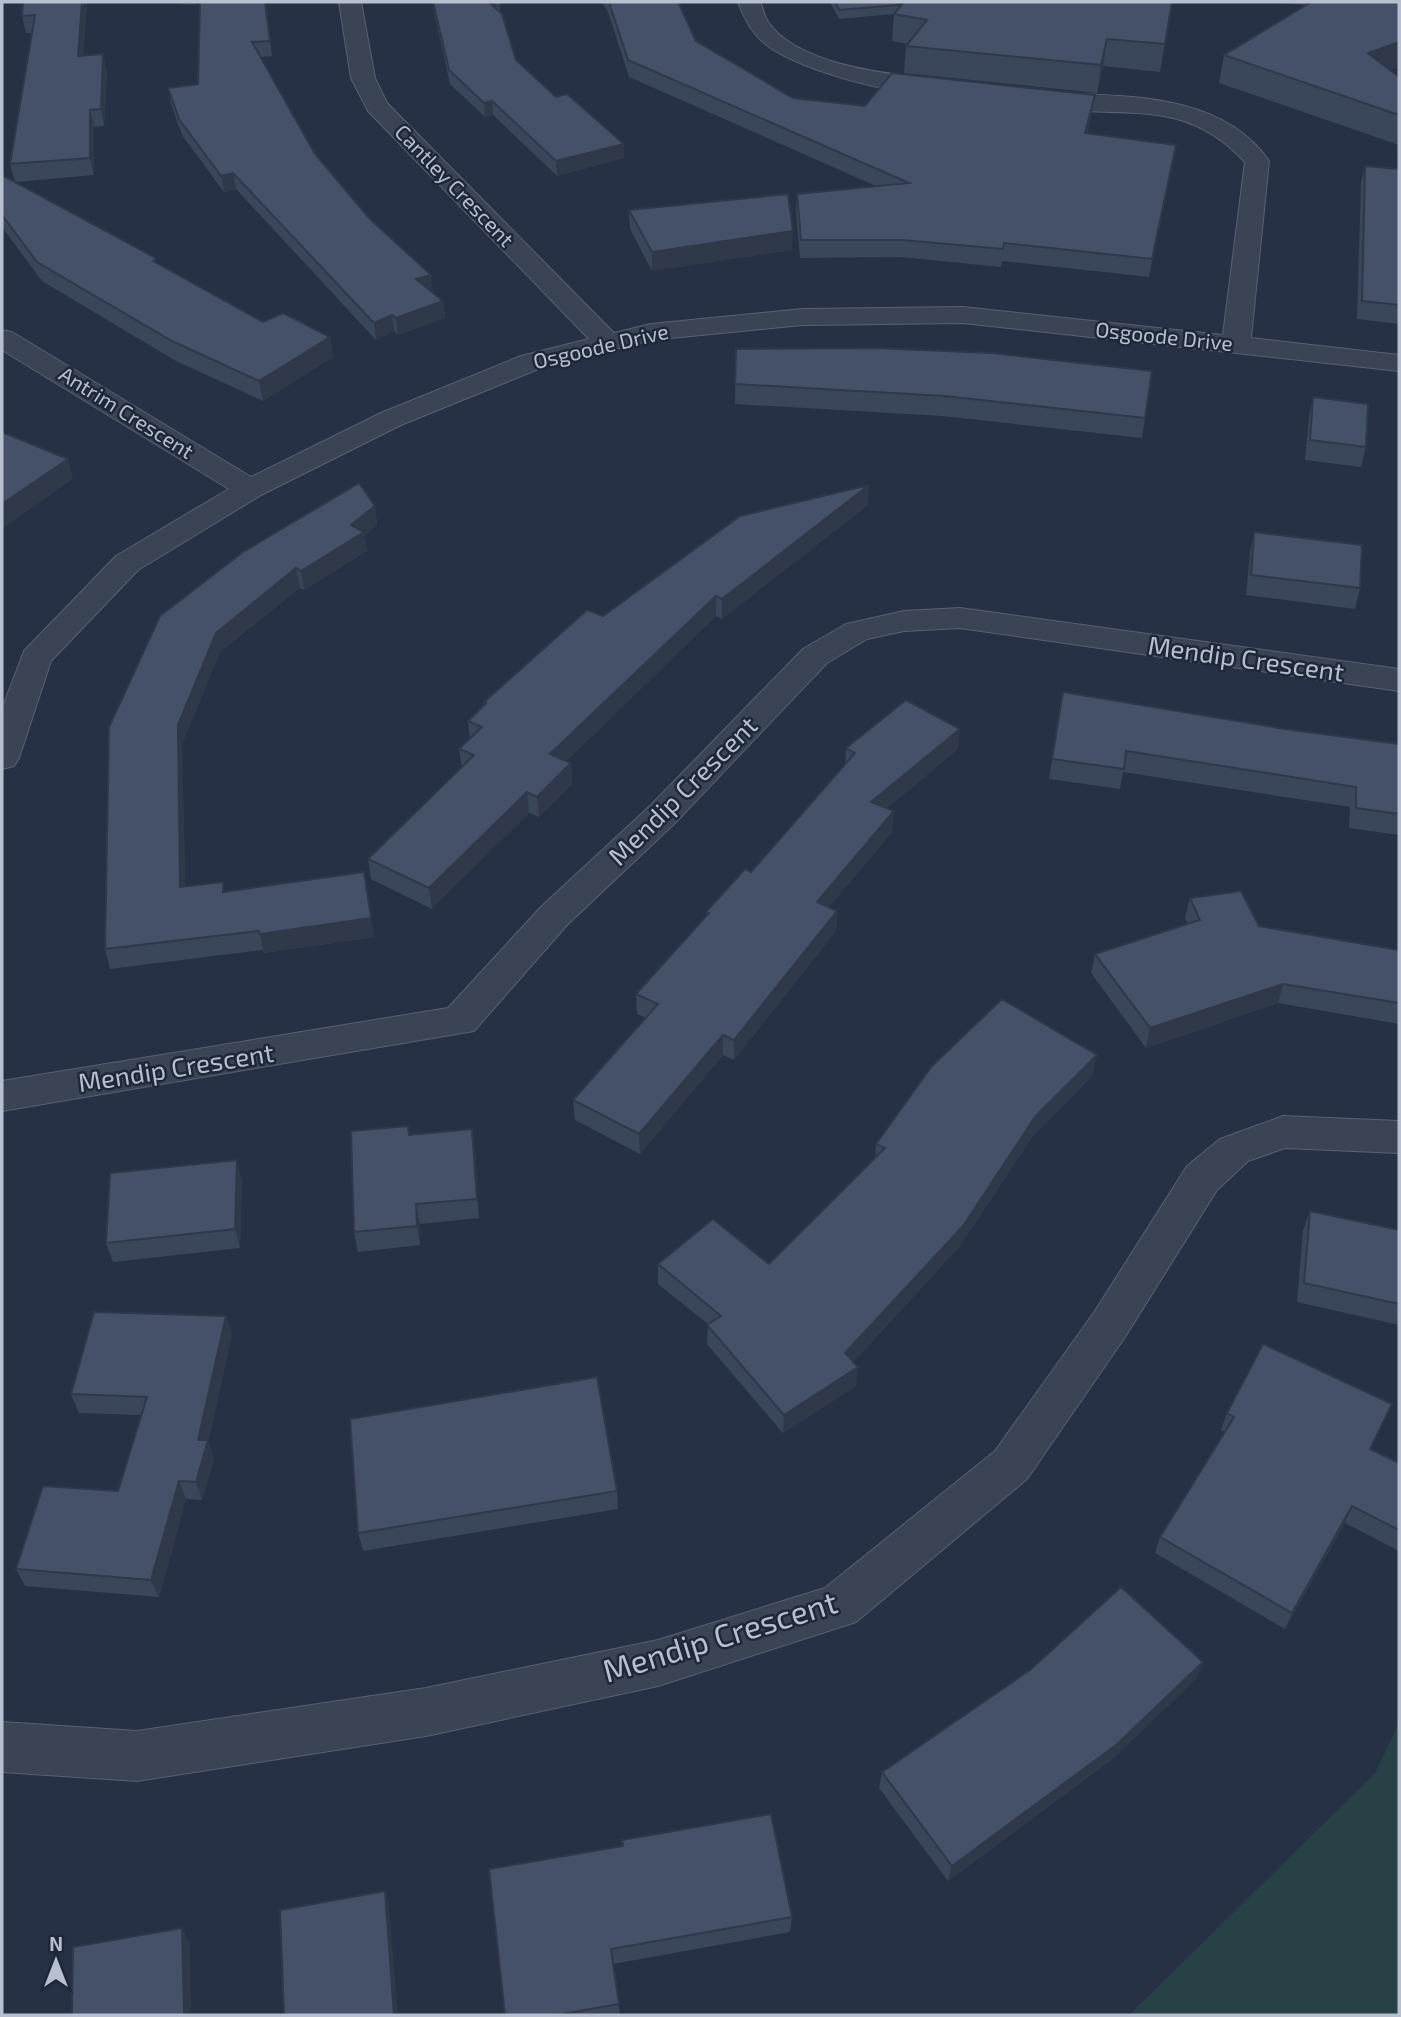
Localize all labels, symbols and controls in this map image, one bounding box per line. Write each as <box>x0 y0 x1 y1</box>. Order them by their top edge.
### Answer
street label: Cantley Crescent <box>390 119 520 251</box>
street label: Osgoode Drive <box>1094 316 1234 355</box>
street label: Osgoode Drive <box>531 318 671 373</box>
street label: Antrim Crescent <box>55 360 199 463</box>
street label: Mendip Crescent <box>1146 628 1346 687</box>
street label: Mendip Crescent <box>601 709 763 871</box>
street label: Mendip Crescent <box>76 1036 276 1097</box>
street label: Mendip Crescent <box>598 1581 841 1689</box>
north arrow <box>21 1926 91 1996</box>
text: N <box>49 1932 63 1955</box>

